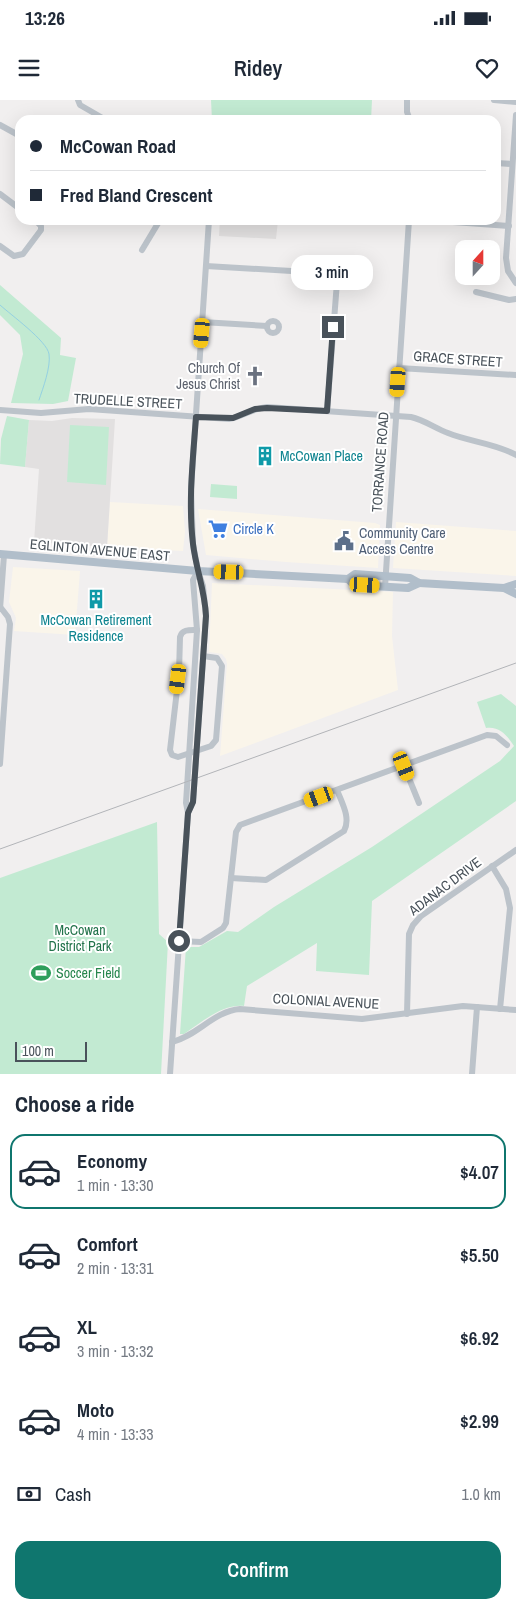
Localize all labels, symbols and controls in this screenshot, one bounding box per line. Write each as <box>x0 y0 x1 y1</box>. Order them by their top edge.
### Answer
text: 13:26 <box>25 5 65 31</box>
text: Ridey <box>234 53 282 83</box>
icon: menu <box>15 54 43 82</box>
icon: heart <box>473 54 501 82</box>
text: McCowan Road <box>60 133 176 159</box>
text: Fred Bland Crescent <box>60 182 212 208</box>
north arrow <box>455 240 500 285</box>
map controls <box>455 240 500 285</box>
callout: 3 min <box>292 254 374 290</box>
text: 3 min <box>315 261 349 283</box>
route end <box>322 316 344 338</box>
car <box>193 317 210 349</box>
street label: GRACE STREET <box>413 347 503 371</box>
place label: Church Of Jesus Christ <box>176 359 241 393</box>
church icon: Church Of Jesus Christ <box>244 365 266 387</box>
car <box>389 367 406 397</box>
street label: TRUDELLE STREET <box>73 389 183 413</box>
street label: TORRANCE ROAD <box>368 411 392 513</box>
building icon: McCowan Place <box>254 445 276 467</box>
place label: McCowan Place <box>280 447 363 465</box>
supermarket icon: Circle K <box>207 518 229 540</box>
place label: Circle K <box>233 520 274 538</box>
place label: Community Care Access Centre <box>358 524 446 558</box>
public building icon: Community Care Access Centre <box>333 530 355 552</box>
street label: EGLINTON AVENUE EAST <box>29 535 171 565</box>
car <box>213 564 244 580</box>
car <box>349 577 380 593</box>
building icon: McCowan Retirement Residence <box>85 588 107 610</box>
place label: McCowan Retirement Residence <box>40 611 152 645</box>
car <box>168 663 187 695</box>
car <box>391 749 416 783</box>
car <box>302 785 335 809</box>
street label: ADANAC DRIVE <box>404 853 485 920</box>
park label: McCowan District Park <box>48 921 112 955</box>
route start <box>168 930 190 952</box>
sports icon: Soccer Field <box>30 962 52 984</box>
place label: Soccer Field <box>56 964 120 982</box>
street label: COLONIAL AVENUE <box>272 989 380 1013</box>
scale bar <box>15 1039 88 1062</box>
text: 100 m <box>22 1042 54 1060</box>
text: Choose a ride <box>15 1089 134 1119</box>
text: Economy <box>77 1148 147 1174</box>
icon: car <box>17 1149 62 1194</box>
text: $4.07 <box>460 1159 499 1185</box>
text: 1 min · 13:30 <box>77 1174 154 1196</box>
text: Comfort <box>77 1231 138 1257</box>
icon: car <box>17 1232 62 1277</box>
text: $5.50 <box>460 1242 499 1268</box>
text: 2 min · 13:31 <box>77 1257 154 1279</box>
text: XL <box>77 1314 97 1340</box>
icon: car <box>17 1315 62 1360</box>
text: $6.92 <box>460 1325 499 1351</box>
text: 3 min · 13:32 <box>77 1340 154 1362</box>
text: Moto <box>77 1397 114 1423</box>
icon: car <box>17 1398 62 1443</box>
text: $2.99 <box>460 1408 499 1434</box>
text: 4 min · 13:33 <box>77 1423 154 1445</box>
icon: cash <box>15 1480 43 1508</box>
text: Cash <box>55 1481 91 1507</box>
text: 1.0 km <box>462 1483 501 1505</box>
button: Confirm <box>15 1541 501 1599</box>

